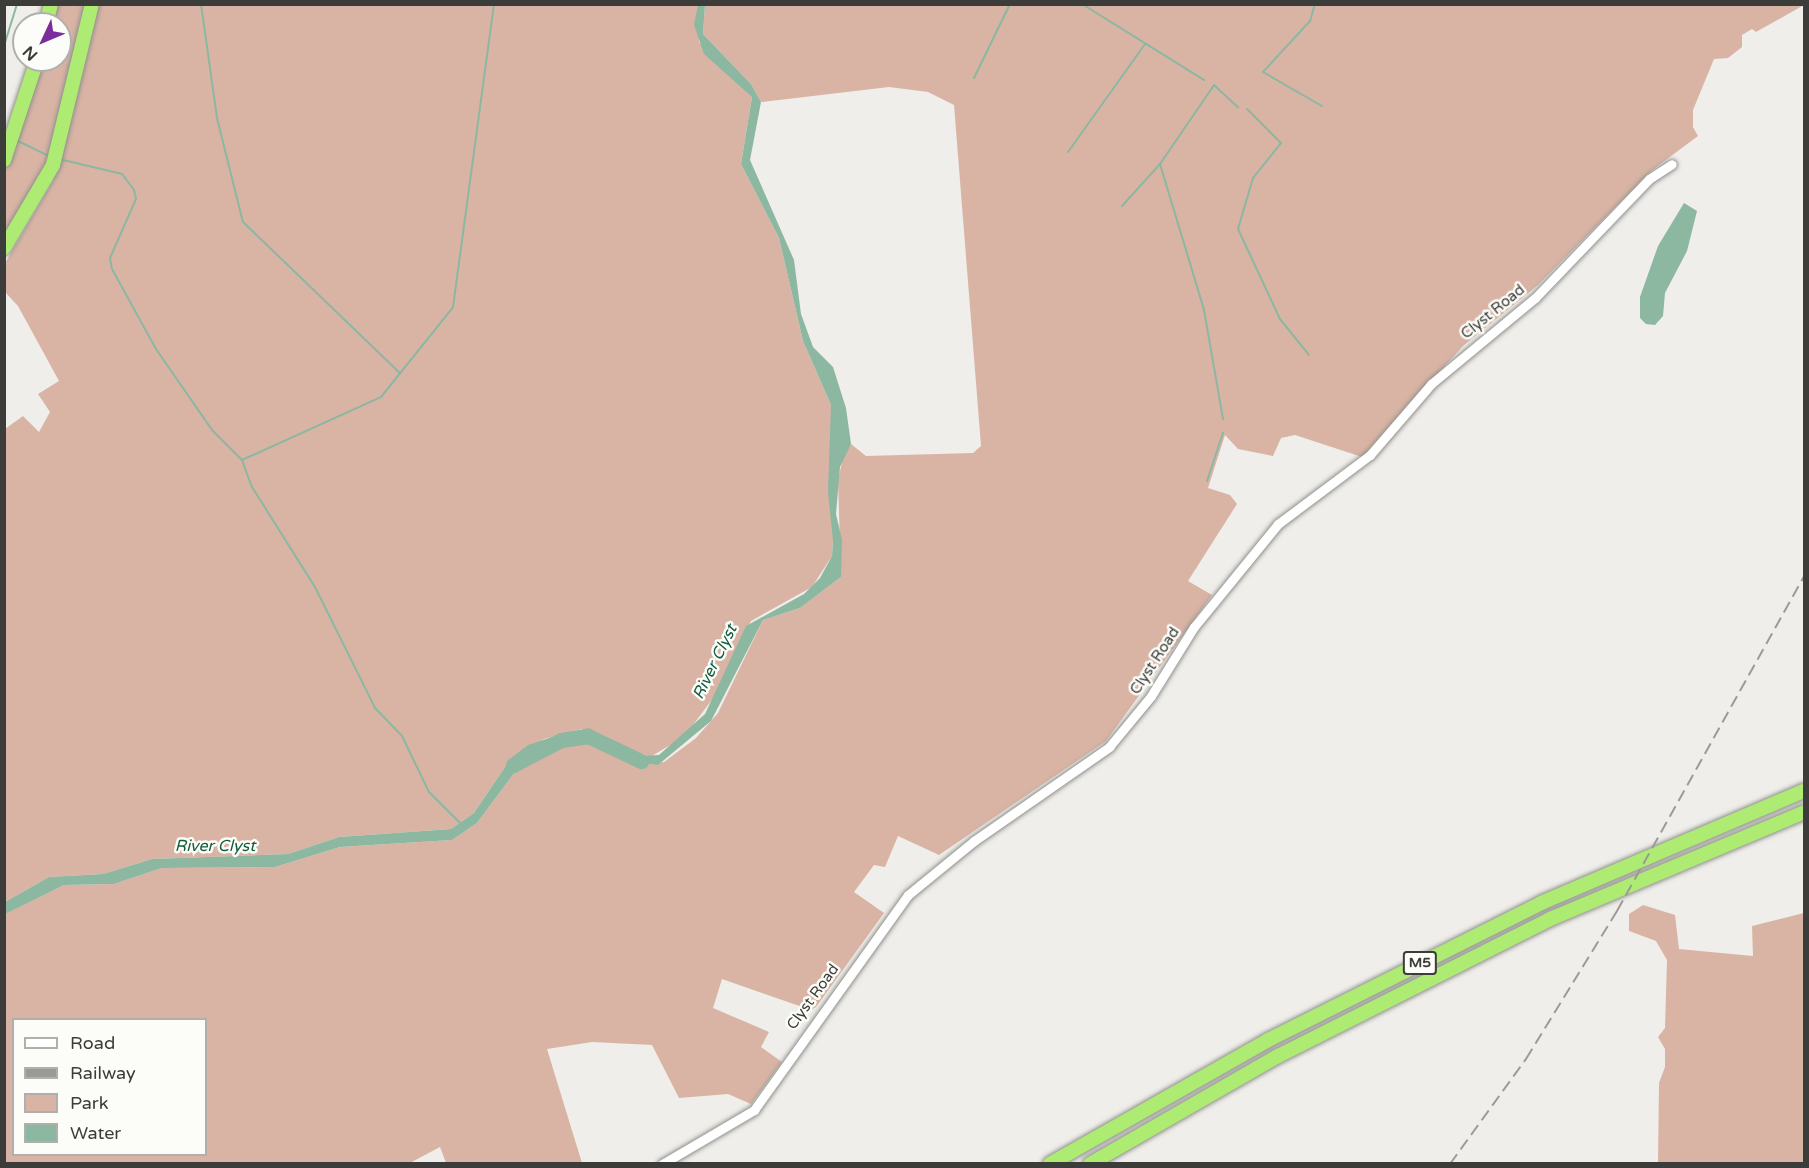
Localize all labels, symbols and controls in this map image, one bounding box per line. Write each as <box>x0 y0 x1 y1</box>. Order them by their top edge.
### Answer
north arrow <box>12 12 72 72</box>
text: N <box>19 42 42 65</box>
street label: Clyst Road <box>1458 281 1528 343</box>
water label: River Clyst <box>689 622 741 702</box>
street label: Clyst Road <box>1127 624 1183 698</box>
water label: River Clyst <box>175 836 255 856</box>
road number: M5 <box>1402 952 1438 974</box>
street label: Clyst Road <box>783 961 843 1033</box>
legend <box>12 1018 207 1156</box>
text: Road <box>70 1032 115 1054</box>
text: Railway <box>70 1062 136 1084</box>
text: Park <box>70 1092 108 1114</box>
text: Water <box>70 1122 121 1144</box>

